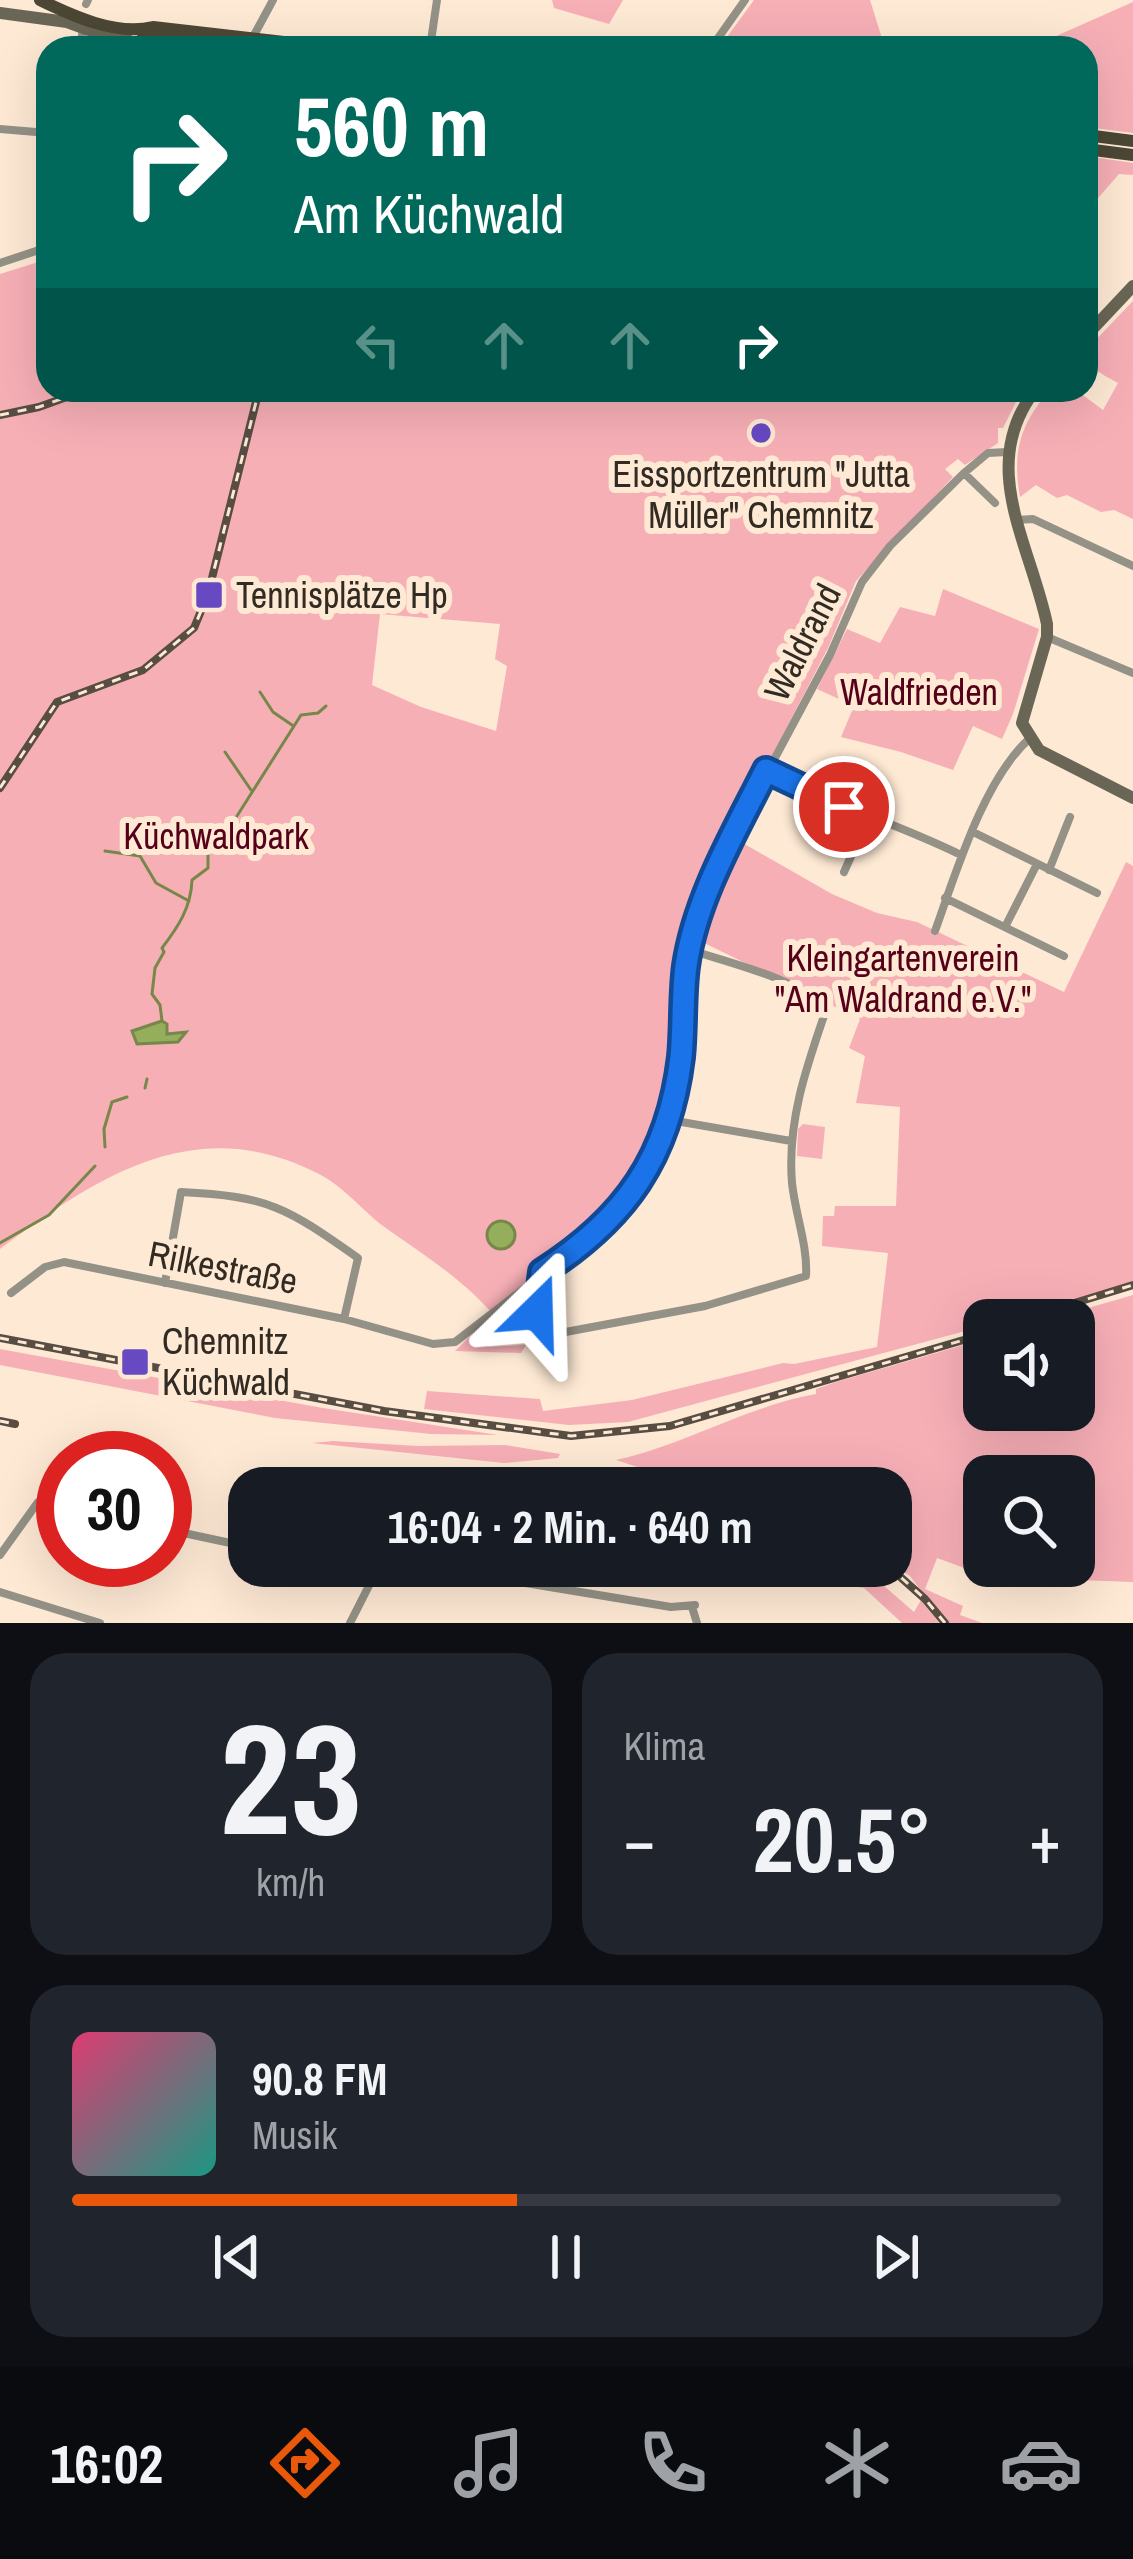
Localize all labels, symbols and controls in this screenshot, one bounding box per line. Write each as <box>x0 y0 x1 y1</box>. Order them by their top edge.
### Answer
text: 560 m <box>294 69 489 182</box>
icon: right <box>96 84 252 240</box>
text: Am Küchwald <box>294 177 565 250</box>
icon: left <box>345 312 411 378</box>
icon: ahead <box>471 312 537 378</box>
icon: ahead <box>597 312 663 378</box>
icon: right <box>723 312 789 378</box>
marker: Eissportzentrum "Jutta Müller" Chemnitz <box>748 420 774 446</box>
place label: Eissportzentrum "Jutta Müller" Chemnitz <box>612 450 910 539</box>
place label: Tennisplätze Hp <box>236 571 448 619</box>
street label: Waldrand <box>752 575 852 709</box>
marker: Tennisplätze Hp <box>193 579 225 611</box>
park label: Waldfrieden <box>840 668 998 716</box>
pin <box>793 756 895 858</box>
icon: arrive <box>811 774 877 840</box>
park label: Küchwaldpark <box>123 812 309 860</box>
park label: Kleingartenverein "Am Waldrand e.V." <box>775 934 1031 1023</box>
street label: Rilkestraße <box>144 1229 302 1305</box>
position arrow <box>474 1249 600 1375</box>
map controls <box>963 1299 1095 1587</box>
button: sound <box>963 1299 1095 1431</box>
place label: Chemnitz Küchwald <box>162 1317 290 1406</box>
marker: Chemnitz Küchwald <box>119 1346 151 1378</box>
speed limit sign: 30 <box>36 1431 192 1587</box>
button: search <box>963 1455 1095 1587</box>
text: 16:04 · 2 Min. · 640 m <box>387 1496 753 1557</box>
text: 23 <box>220 1673 362 1883</box>
text: Klima <box>624 1720 705 1772</box>
text: 20.5° <box>752 1779 932 1900</box>
text: − <box>624 1795 655 1884</box>
text: + <box>1029 1795 1061 1884</box>
text: km/h <box>256 1856 325 1908</box>
text: 90.8 FM <box>252 2048 387 2109</box>
text: Musik <box>252 2109 337 2161</box>
icon: previous <box>204 2224 270 2290</box>
icon: pause <box>533 2224 599 2290</box>
icon: next <box>863 2224 929 2290</box>
icon: directions <box>263 2421 347 2505</box>
icon: music <box>447 2421 531 2505</box>
icon: phone <box>631 2421 715 2505</box>
icon: climate <box>815 2421 899 2505</box>
icon: car <box>999 2421 1083 2505</box>
text: 16:02 <box>50 2427 163 2500</box>

